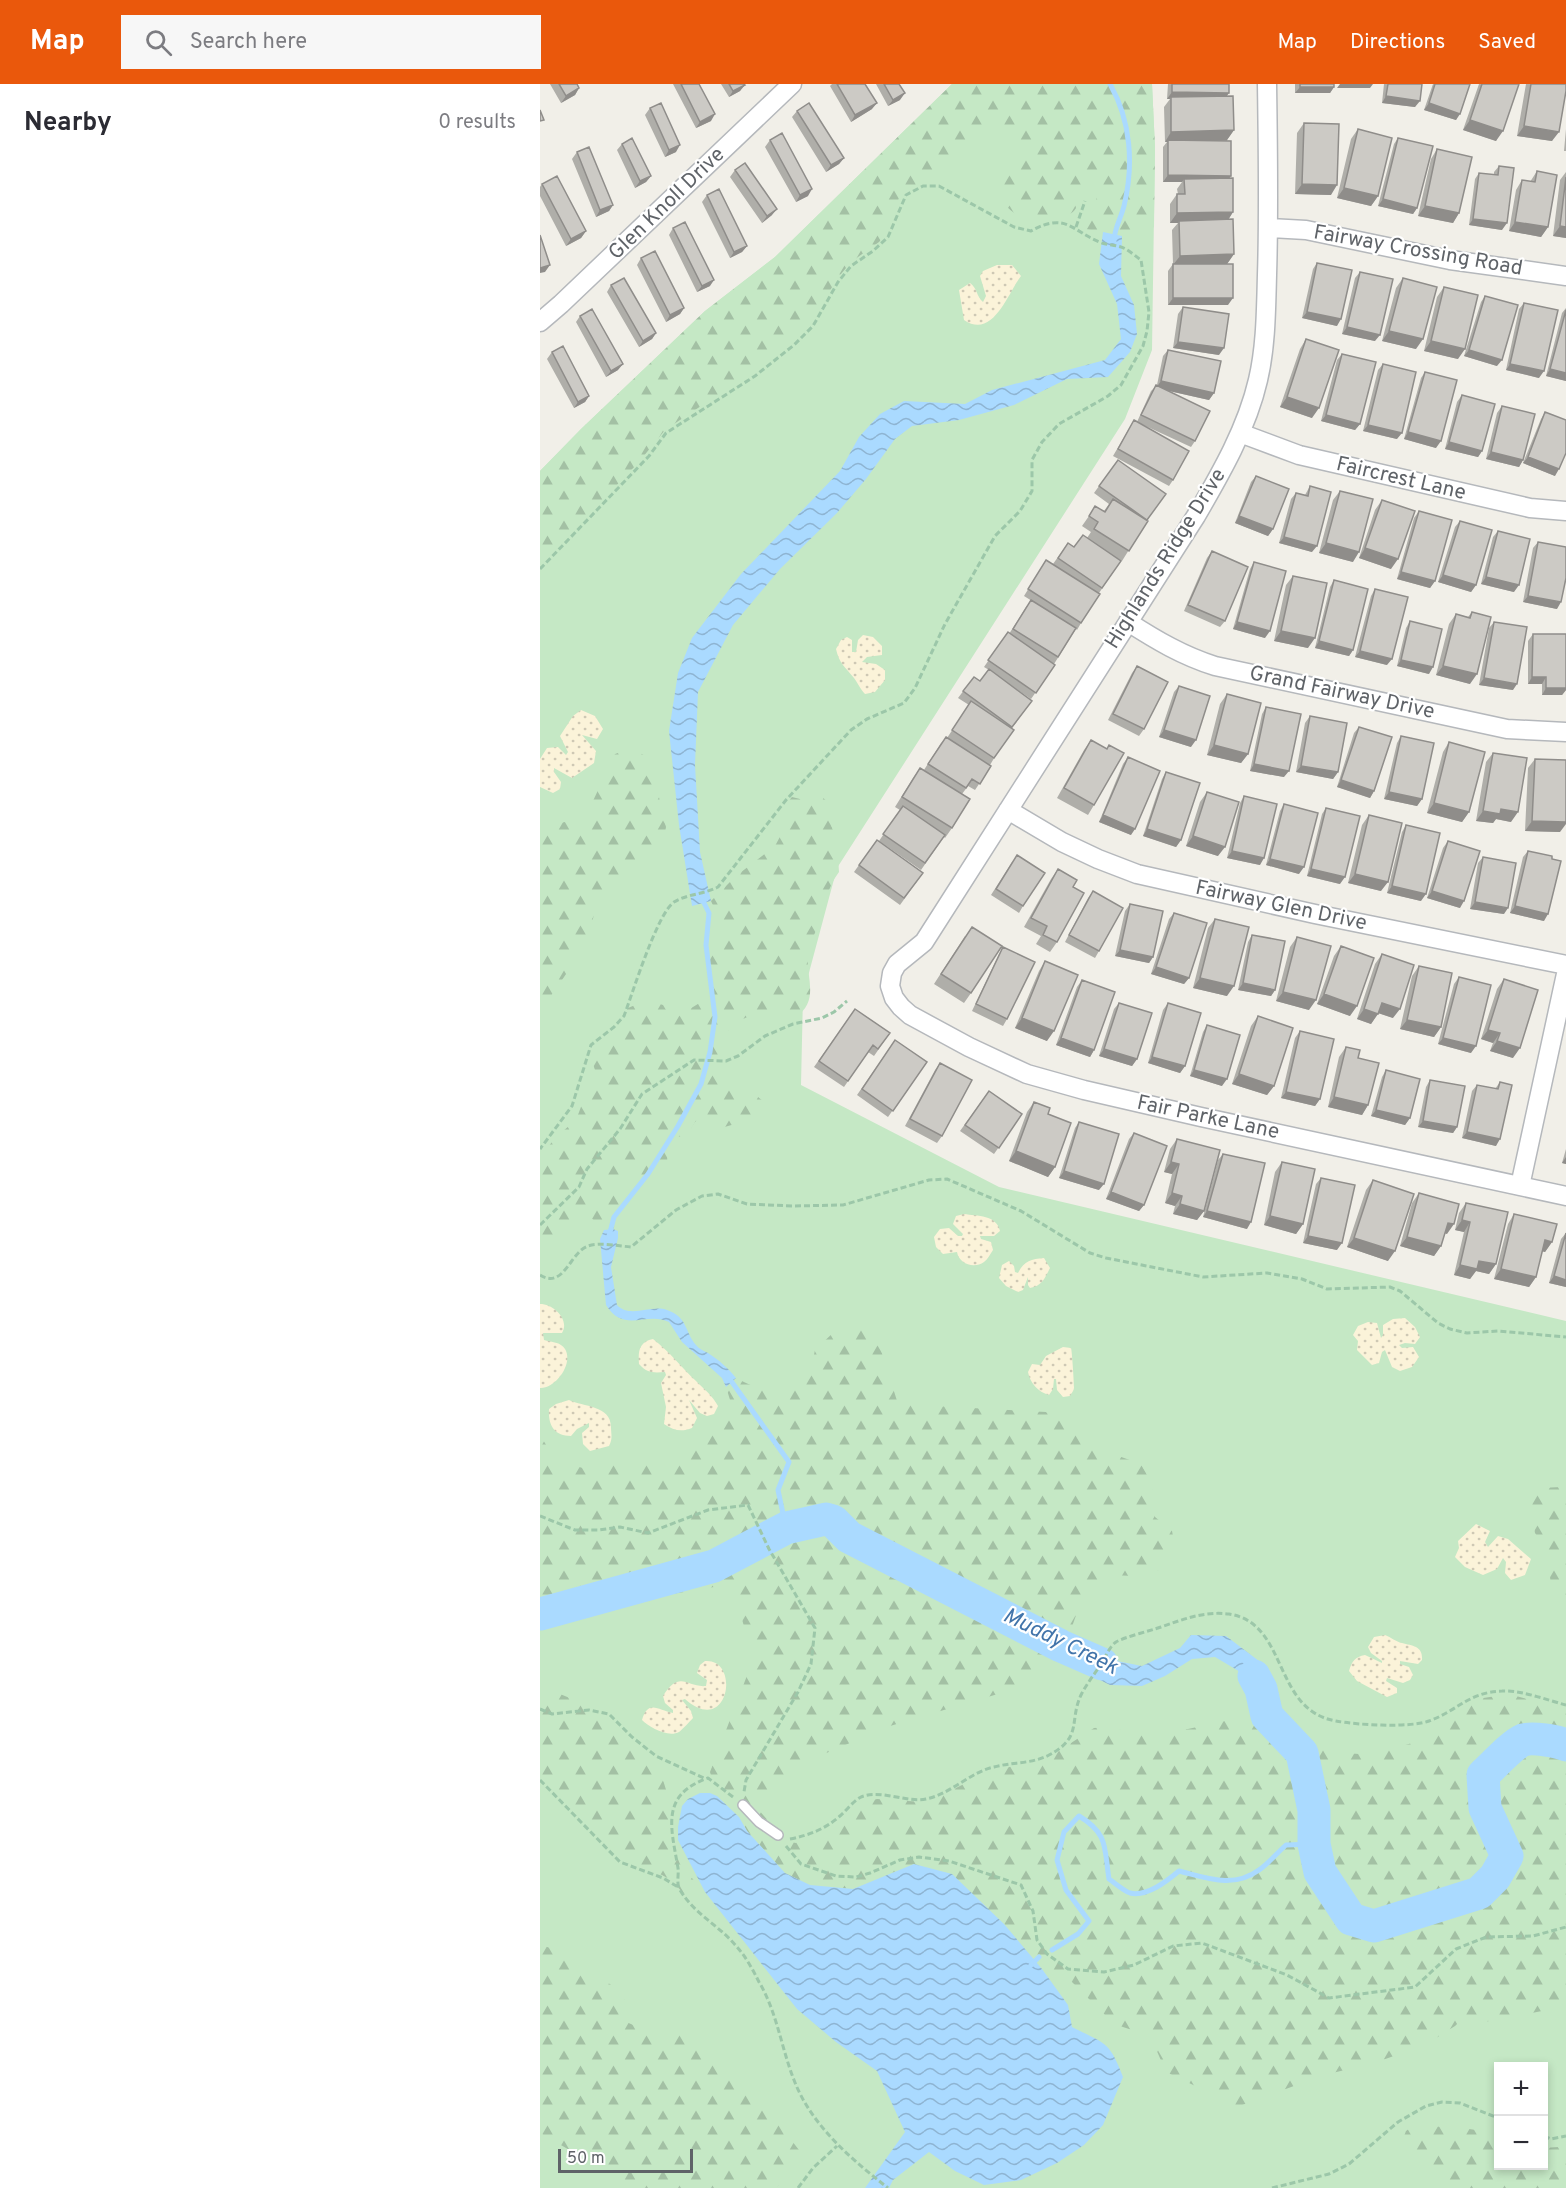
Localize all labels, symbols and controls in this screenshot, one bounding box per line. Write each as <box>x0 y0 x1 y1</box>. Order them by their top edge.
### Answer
search box <box>121 15 541 69</box>
text: Map <box>30 24 85 60</box>
icon: search <box>142 26 175 59</box>
text: Search here <box>190 29 307 56</box>
text: Map <box>1277 29 1317 56</box>
text: Directions <box>1350 29 1445 56</box>
text: Saved <box>1478 29 1536 56</box>
text: Nearby <box>24 107 112 140</box>
text: 0 results <box>438 110 516 136</box>
street label: Glen Knoll Drive <box>603 142 731 266</box>
street label: Fairway Crossing Road <box>1311 219 1525 283</box>
street label: Faircrest Lane <box>1333 451 1469 507</box>
street label: Highlands Ridge Drive <box>1099 464 1233 654</box>
street label: Grand Fairway Drive <box>1247 660 1437 726</box>
street label: Fairway Glen Drive <box>1193 875 1369 937</box>
street label: Fair Parke Lane <box>1134 1090 1282 1146</box>
water label: Muddy Creek <box>998 1603 1123 1682</box>
map controls <box>1494 2062 1548 2170</box>
button: + <box>1494 2062 1548 2116</box>
button: − <box>1494 2116 1548 2170</box>
scale bar <box>558 2146 693 2174</box>
text: 50 m <box>567 2149 605 2169</box>

